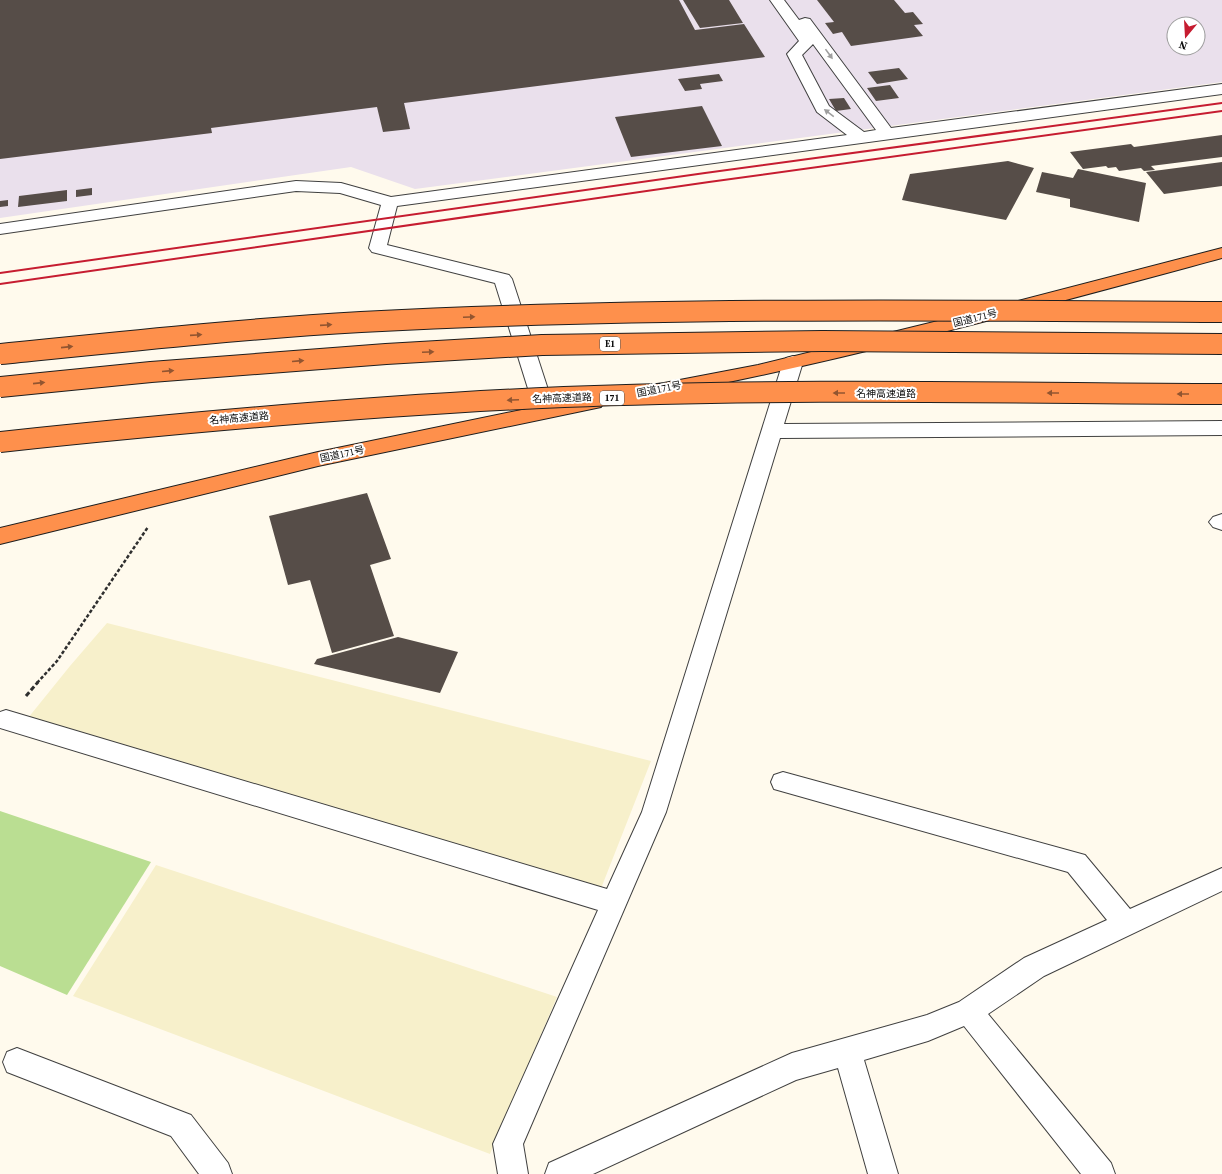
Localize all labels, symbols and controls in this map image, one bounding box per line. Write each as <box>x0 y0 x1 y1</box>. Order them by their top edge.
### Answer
north arrow <box>1166 16 1206 56</box>
text: N <box>1177 37 1189 53</box>
one-way arrow <box>825 49 833 60</box>
one-way arrow <box>823 109 834 118</box>
street label: 国道171号 <box>952 306 998 330</box>
one-way arrow <box>463 314 475 321</box>
one-way arrow <box>320 322 332 329</box>
one-way arrow <box>190 331 202 338</box>
road number: E1 <box>600 337 620 351</box>
one-way arrow <box>61 344 73 350</box>
one-way arrow <box>421 348 434 355</box>
one-way arrow <box>292 357 304 364</box>
one-way arrow <box>162 367 174 374</box>
street label: 国道171号 <box>636 378 682 400</box>
one-way arrow <box>33 379 45 386</box>
street label: 名神高速道路 <box>856 387 916 400</box>
street label: 名神高速道路 <box>532 390 592 406</box>
one-way arrow <box>832 390 845 396</box>
one-way arrow <box>1046 390 1059 396</box>
road number: 171 <box>600 391 624 405</box>
one-way arrow <box>1176 391 1189 397</box>
one-way arrow <box>507 396 519 403</box>
street label: 名神高速道路 <box>209 409 269 427</box>
street label: 国道171号 <box>319 443 365 465</box>

